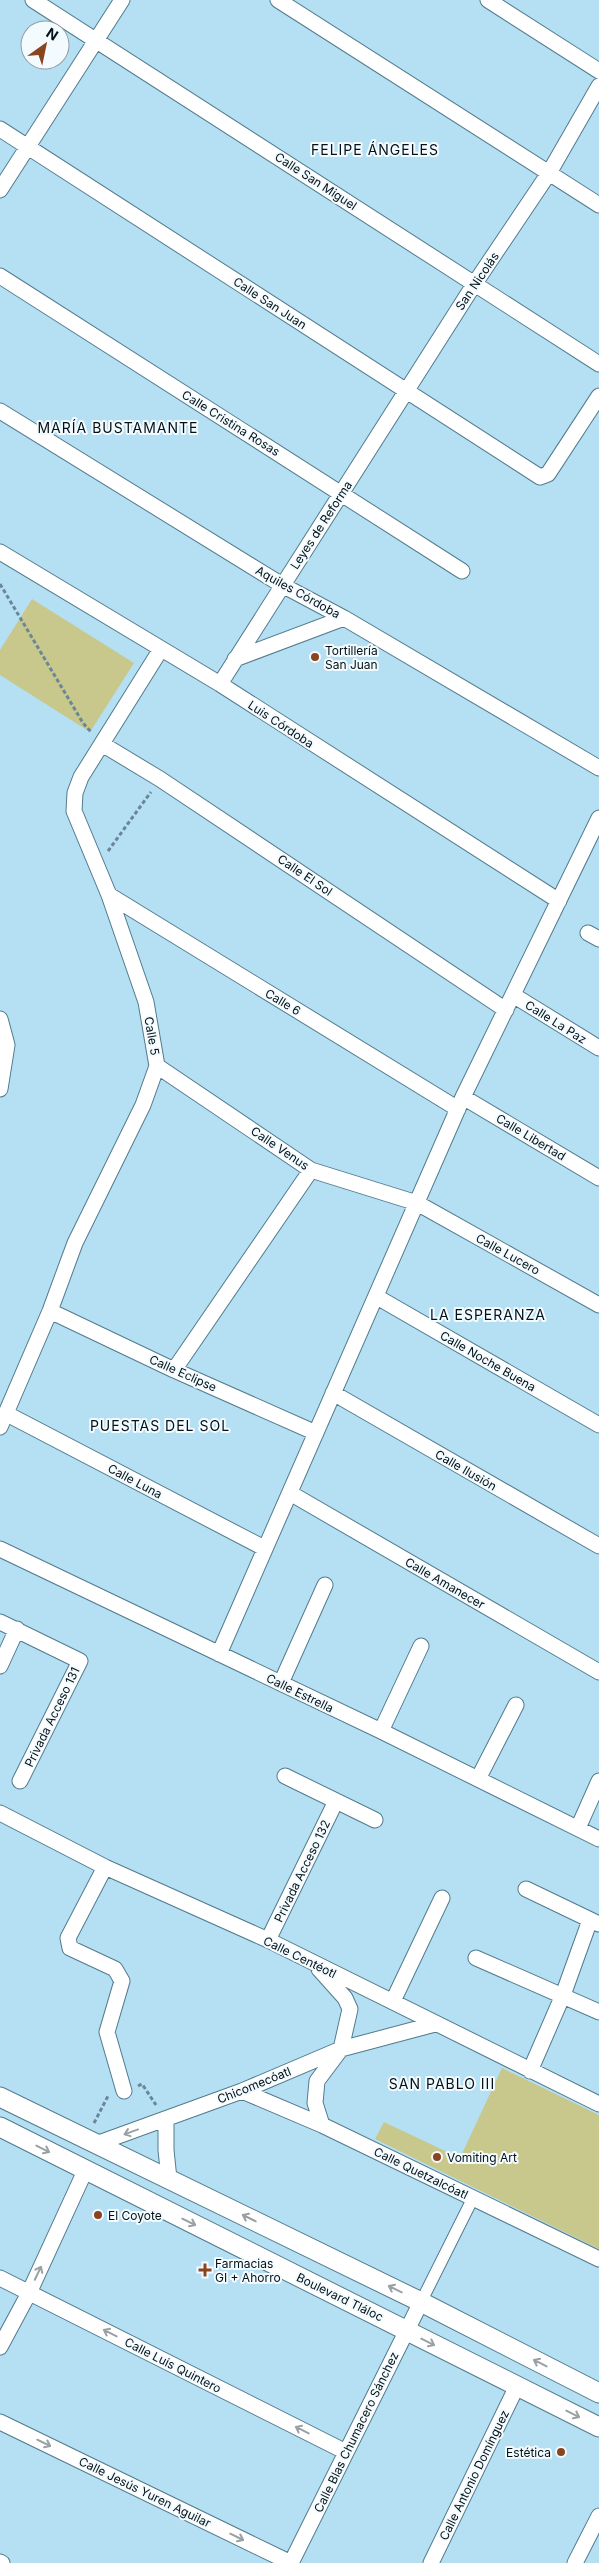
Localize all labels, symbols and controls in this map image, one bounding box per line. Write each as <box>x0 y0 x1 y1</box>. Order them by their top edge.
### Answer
north arrow <box>20 20 70 70</box>
text: N <box>43 24 61 44</box>
district label: FELIPE ÁNGELES <box>311 141 439 158</box>
street label: Calle San Miguel <box>272 149 360 213</box>
street label: San Nicolás <box>452 249 502 313</box>
street label: Calle San Juan <box>231 274 309 332</box>
street label: Calle Cristina Rosas <box>179 387 283 459</box>
district label: MARÍA BUSTAMANTE <box>37 419 199 436</box>
street label: Leyes de Reforma <box>287 478 355 572</box>
street label: Aquiles Córdoba <box>253 563 343 621</box>
place label: Tortillería San Juan <box>325 643 378 672</box>
marker: Tortillería San Juan <box>309 651 321 663</box>
street label: Luis Córdoba <box>245 697 317 751</box>
street label: Calle El Sol <box>275 851 335 899</box>
street label: Calle 6 <box>262 985 304 1019</box>
street label: Calle La Paz <box>523 997 589 1047</box>
street label: Calle 5 <box>141 1016 163 1056</box>
street label: Calle Libertad <box>493 1110 569 1164</box>
street label: Calle Venus <box>248 1123 312 1173</box>
street label: Calle Lucero <box>473 1230 543 1278</box>
district label: LA ESPERANZA <box>430 1306 546 1323</box>
street label: Calle Noche Buena <box>437 1327 539 1395</box>
street label: Calle Eclipse <box>147 1351 219 1395</box>
district label: PUESTAS DEL SOL <box>90 1417 230 1434</box>
street label: Calle Ilusión <box>433 1446 499 1494</box>
street label: Calle Luna <box>105 1460 165 1502</box>
street label: Calle Amanecer <box>402 1554 488 1612</box>
street label: Privada Acceso 131 <box>21 1665 83 1769</box>
street label: Calle Estrella <box>264 1670 336 1716</box>
street label: Privada Acceso 132 <box>271 1818 333 1924</box>
street label: Calle Centéotl <box>261 1933 339 1981</box>
street label: Chicomecóatl <box>215 2063 293 2107</box>
district label: SAN PABLO III <box>389 2075 495 2092</box>
one-way arrow <box>123 2127 139 2137</box>
street label: Calle Quetzalcóatl <box>371 2144 471 2202</box>
one-way arrow <box>36 2145 51 2155</box>
place label: Vomiting Art <box>447 2150 517 2165</box>
marker: Vomiting Art <box>431 2151 443 2163</box>
place label: El Coyote <box>108 2208 162 2223</box>
marker: El Coyote <box>92 2209 104 2221</box>
one-way arrow <box>242 2213 257 2222</box>
one-way arrow <box>181 2218 196 2227</box>
place label: Farmacias GI + Ahorro <box>215 2256 281 2285</box>
marker: Farmacias GI + Ahorro <box>199 2264 211 2276</box>
one-way arrow <box>33 2265 43 2280</box>
street label: Boulevard Tláloc <box>294 2270 386 2325</box>
one-way arrow <box>388 2284 403 2294</box>
one-way arrow <box>103 2328 118 2338</box>
street label: Calle Luis Quintero <box>122 2334 224 2396</box>
one-way arrow <box>420 2338 435 2347</box>
street label: Calle Blas Chumacero Sánchez <box>311 2349 401 2515</box>
one-way arrow <box>533 2358 548 2367</box>
street label: Calle Antonio Domínguez <box>436 2407 512 2543</box>
one-way arrow <box>566 2409 581 2419</box>
one-way arrow <box>295 2425 310 2434</box>
one-way arrow <box>36 2439 51 2448</box>
place label: Estética <box>506 2445 551 2460</box>
marker: Estética <box>555 2446 567 2458</box>
street label: Calle Jesús Yuren Aguilar <box>77 2453 214 2531</box>
one-way arrow <box>229 2533 244 2542</box>

